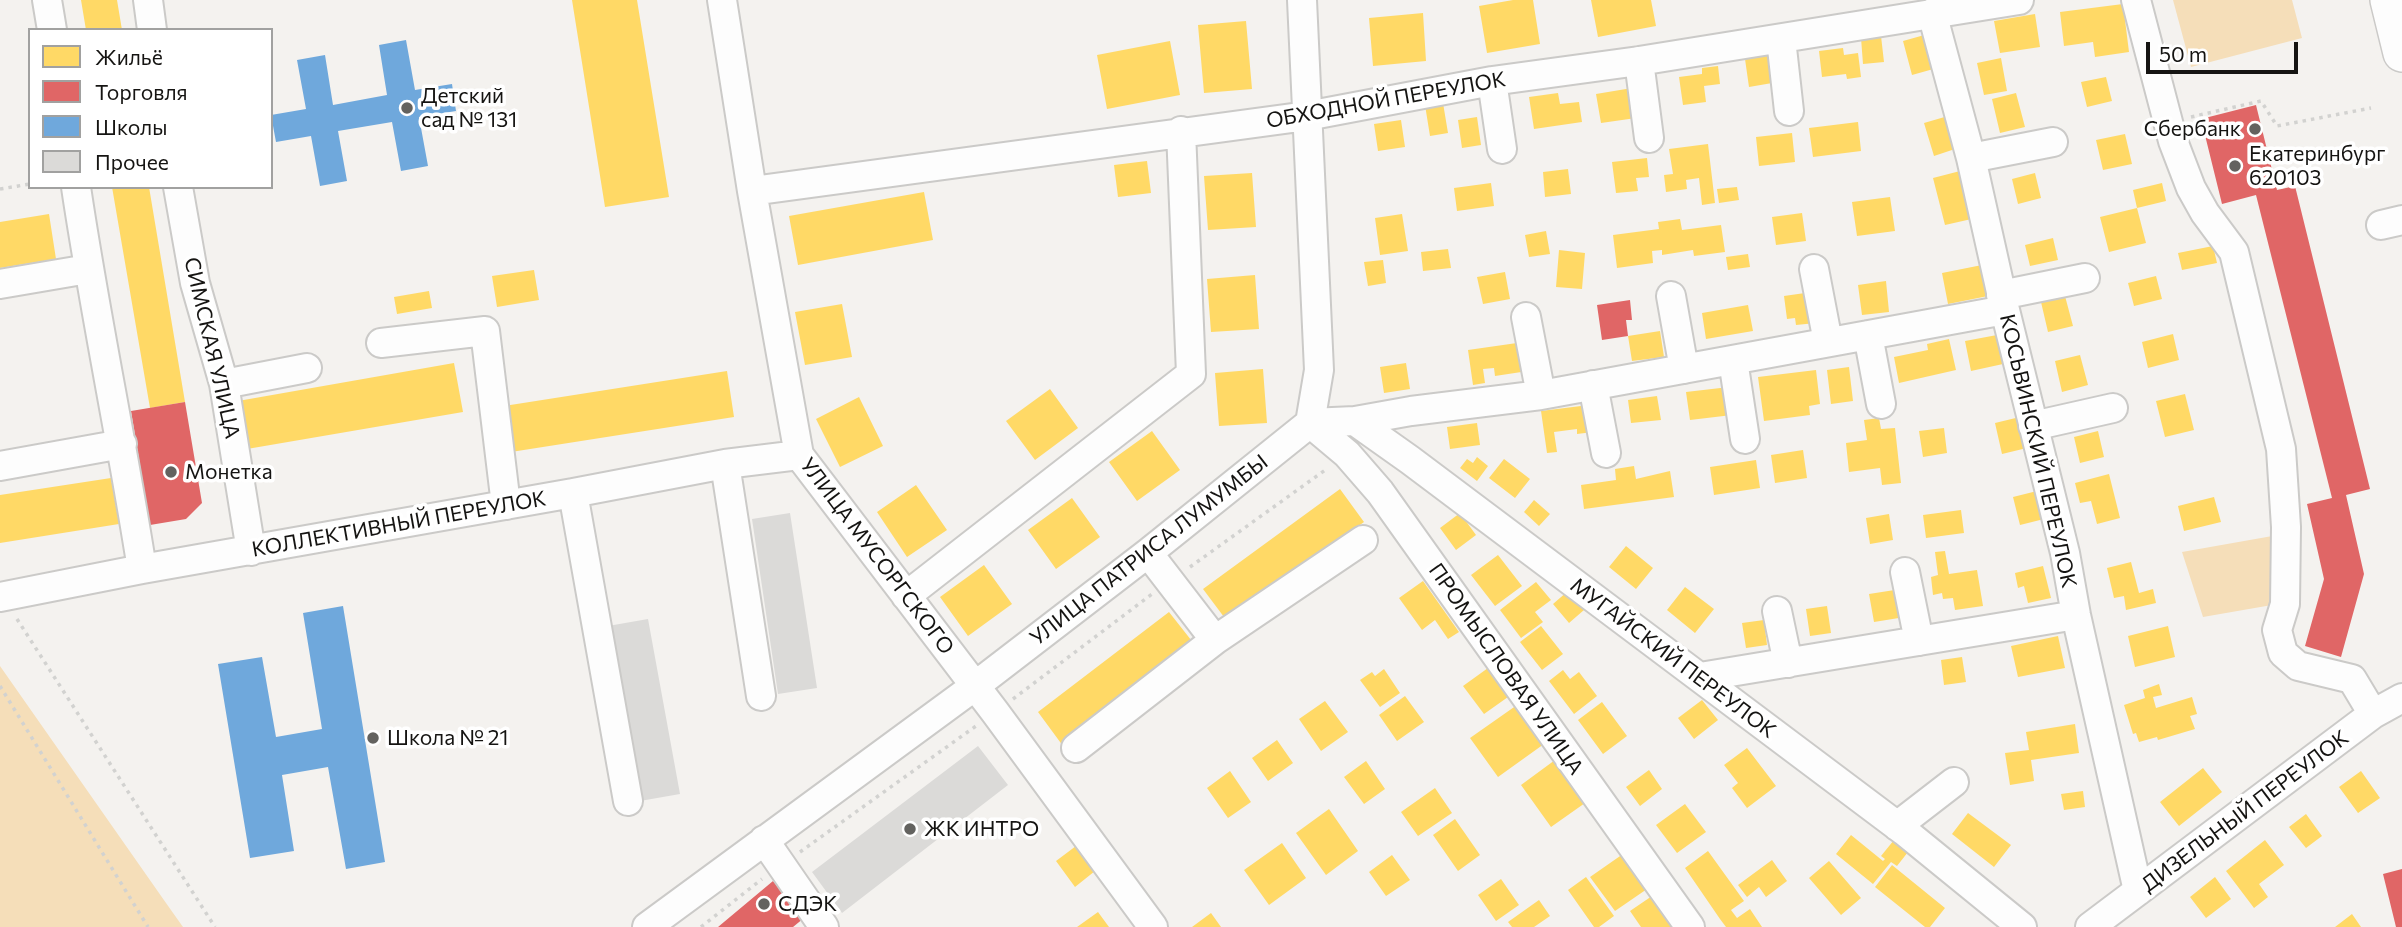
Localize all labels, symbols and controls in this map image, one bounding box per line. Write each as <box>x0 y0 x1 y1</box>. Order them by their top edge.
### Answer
legend <box>28 28 273 189</box>
scale bar <box>2150 28 2302 72</box>
text: 50 m <box>2159 41 2207 66</box>
text: Жильё <box>95 44 163 69</box>
street label: ОБХОДНОЙ ПЕРЕУЛОК <box>1264 67 1508 133</box>
text: Торговля <box>95 79 188 104</box>
place label: Детский сад № 131 <box>421 83 517 133</box>
marker: Детский сад № 131 <box>399 100 415 116</box>
text: Школы <box>95 114 167 139</box>
place label: Сбербанк <box>2144 116 2241 142</box>
marker: Сбербанк <box>2247 121 2263 137</box>
place label: Екатеринбург 620103 <box>2249 141 2385 191</box>
text: Прочее <box>95 149 169 174</box>
marker: Екатеринбург 620103 <box>2227 158 2243 174</box>
street label: СИМСКАЯ УЛИЦА <box>179 255 245 441</box>
street label: КОСЬВИНСКИЙ ПЕРЕУЛОК <box>1994 312 2082 590</box>
street label: УЛИЦА ПАТРИСА ЛУМУМБЫ <box>1025 449 1273 651</box>
street label: УЛИЦА МУСОРГСКОГО <box>795 453 959 659</box>
place label: Монетка <box>185 459 273 485</box>
marker: Монетка <box>163 464 179 480</box>
street label: КОЛЛЕКТИВНЫЙ ПЕРЕУЛОК <box>250 486 548 562</box>
street label: ПРОМЫСЛОВАЯ УЛИЦА <box>1423 558 1589 780</box>
street label: МУГАЙСКИЙ ПЕРЕУЛОК <box>1565 573 1781 743</box>
place label: Школа № 21 <box>387 725 508 751</box>
street label: ДИЗЕЛЬНЫЙ ПЕРЕУЛОК <box>2136 725 2354 897</box>
marker: Школа № 21 <box>365 730 381 746</box>
place label: ЖК ИНТРО <box>924 816 1039 842</box>
marker: ЖК ИНТРО <box>902 821 918 837</box>
place label: СДЭК <box>778 891 837 917</box>
marker: СДЭК <box>756 896 772 912</box>

